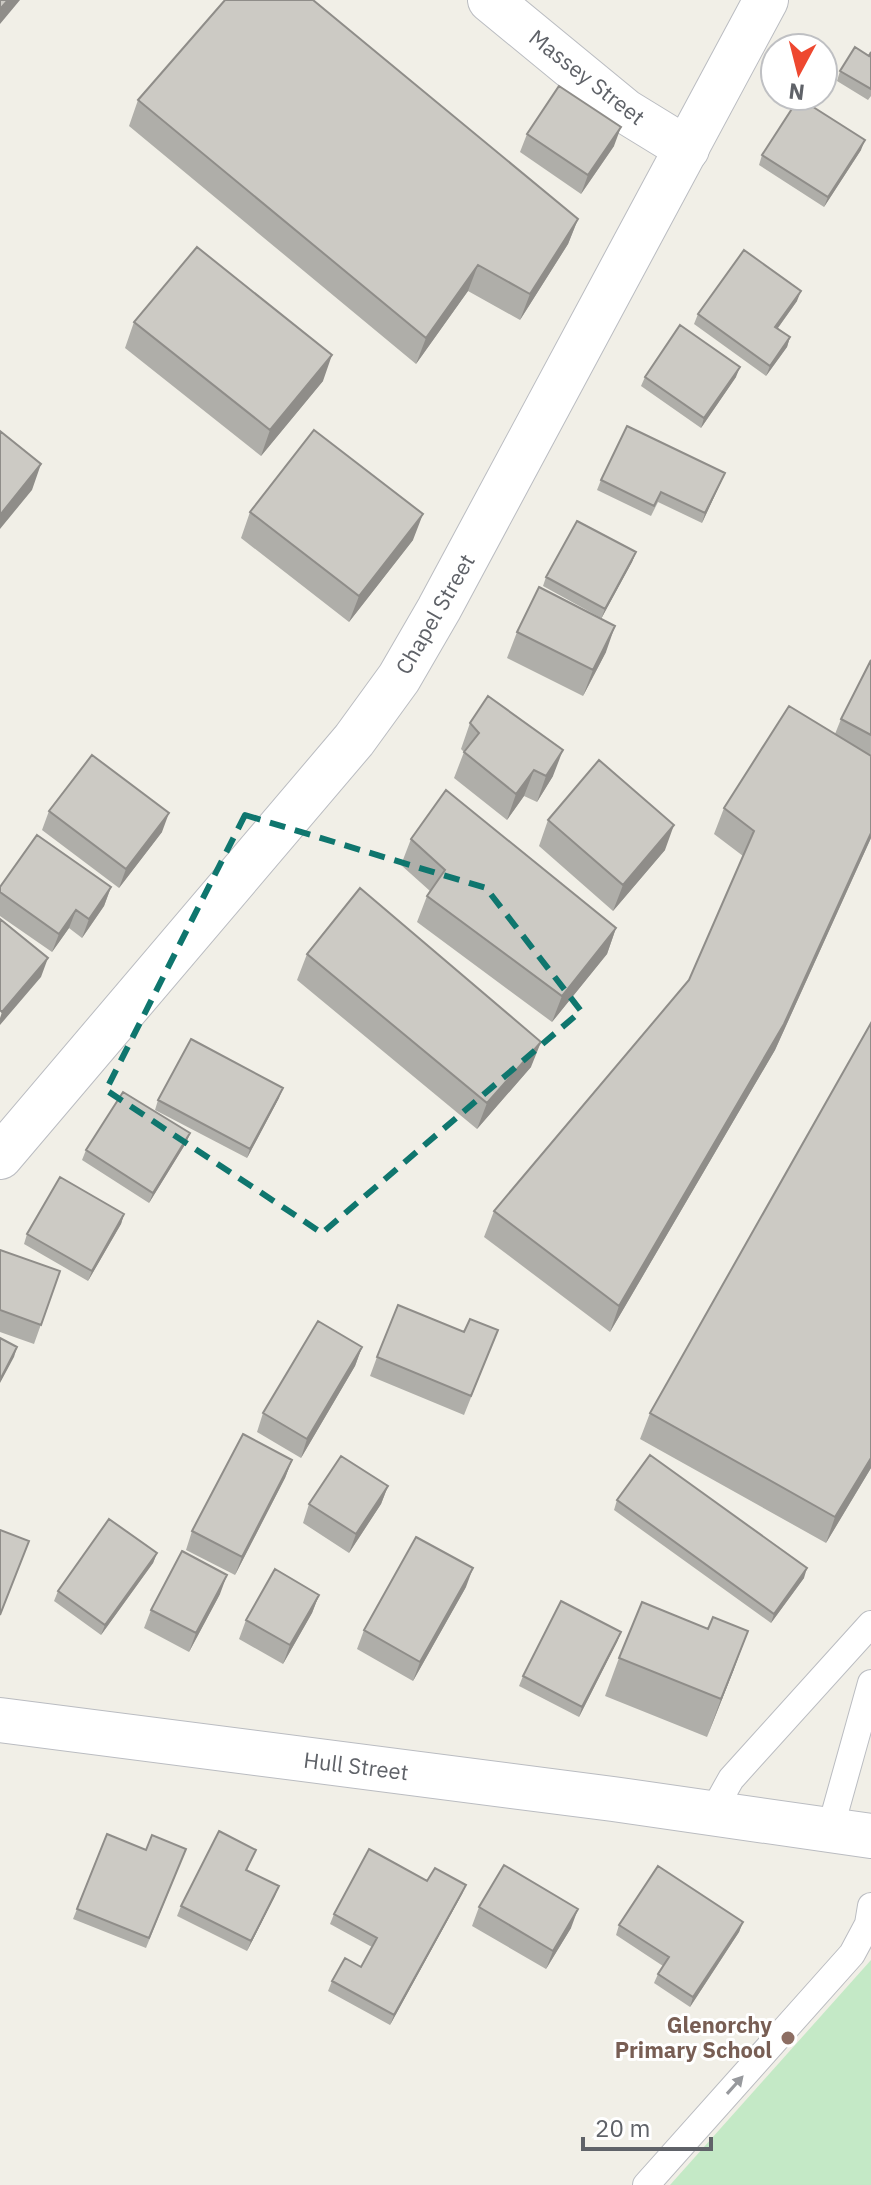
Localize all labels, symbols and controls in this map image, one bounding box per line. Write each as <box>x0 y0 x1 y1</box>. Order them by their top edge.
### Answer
street label: Massey Street <box>523 22 651 131</box>
north arrow <box>759 32 839 112</box>
text: N <box>787 77 806 108</box>
street label: Chapel Street <box>388 548 481 679</box>
street label: Hull Street <box>302 1745 410 1786</box>
place label: Glenorchy Primary School <box>615 2010 772 2064</box>
marker: Glenorchy Primary School <box>779 2029 797 2047</box>
one-way arrow <box>726 2076 743 2096</box>
scale bar <box>583 2101 711 2151</box>
text: 20 m <box>595 2112 650 2144</box>

